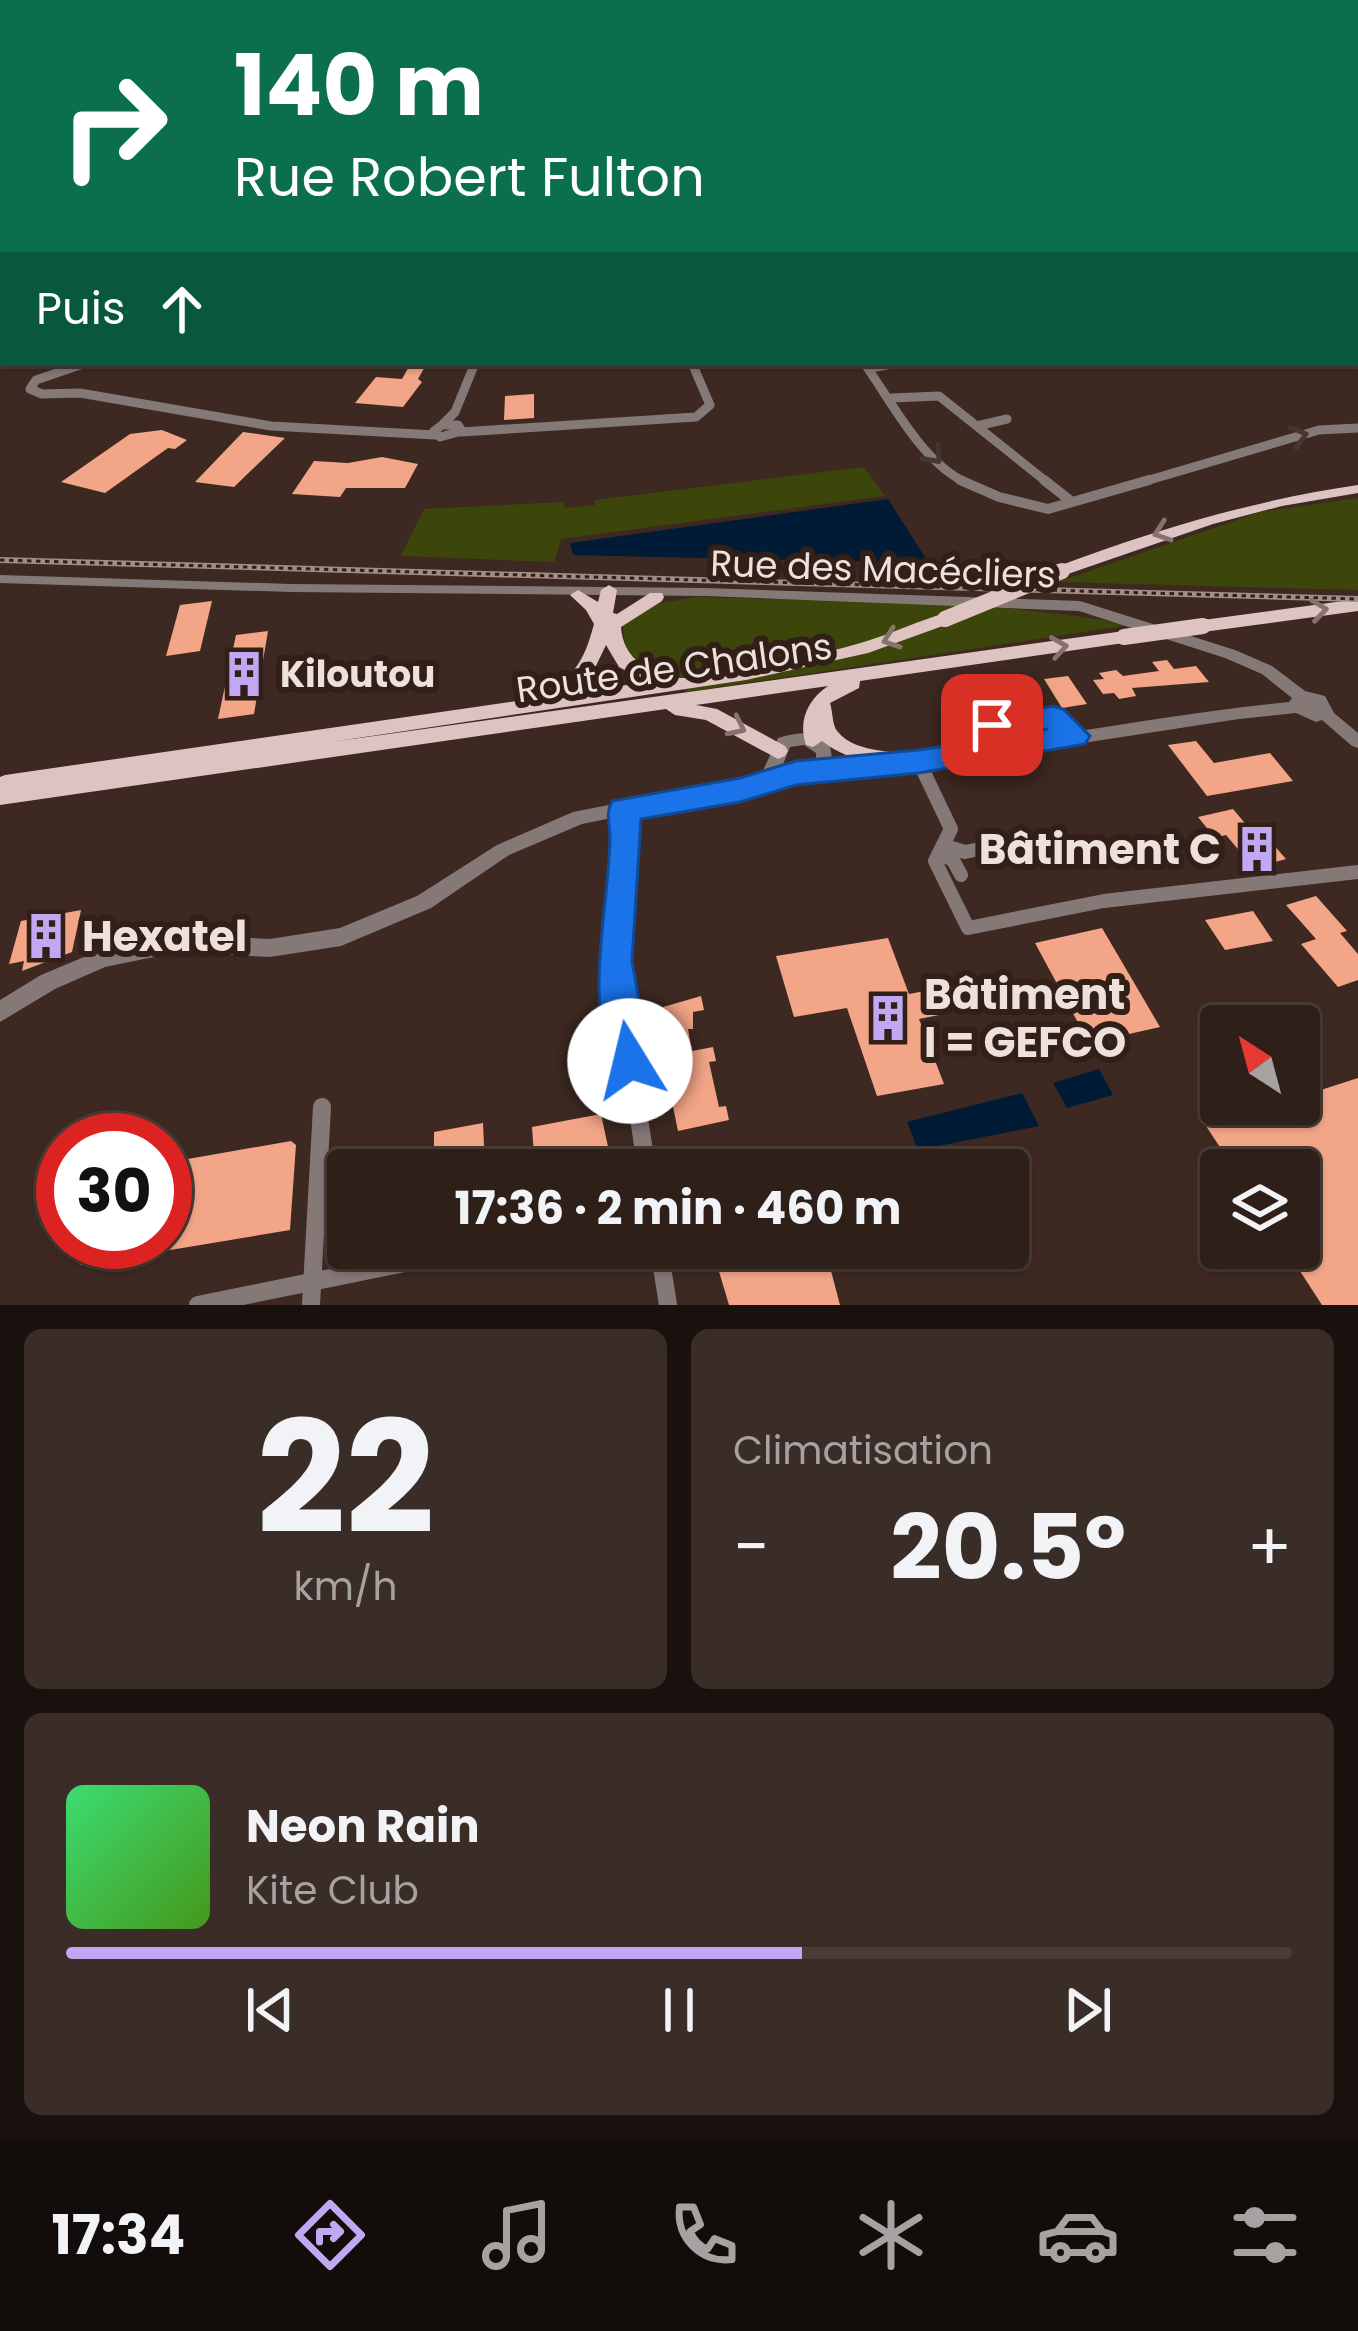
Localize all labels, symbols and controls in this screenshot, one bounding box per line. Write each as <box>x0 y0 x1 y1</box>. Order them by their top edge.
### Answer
text: 140 m <box>234 27 484 144</box>
icon: right <box>36 48 192 204</box>
text: Rue Robert Fulton <box>234 139 705 215</box>
icon: ahead <box>149 276 215 342</box>
text: Puis <box>36 277 125 340</box>
one-way arrow <box>1288 425 1309 450</box>
one-way arrow <box>920 442 942 464</box>
one-way arrow <box>1152 518 1173 543</box>
street label: Rue des Macécliers <box>709 537 1057 601</box>
one-way arrow <box>1309 598 1329 624</box>
street label: Route de Chalons <box>513 621 835 715</box>
one-way arrow <box>882 625 903 649</box>
one-way arrow <box>1049 635 1069 661</box>
building icon: Kiloutou <box>219 649 269 699</box>
place label: Kiloutou <box>280 649 435 700</box>
pin <box>941 674 1043 776</box>
icon: arrive <box>959 692 1025 758</box>
one-way arrow <box>725 713 747 736</box>
place label: Bâtiment C <box>979 820 1221 879</box>
building icon: Bâtiment C <box>1232 824 1282 874</box>
place label: Hexatel <box>82 907 247 966</box>
building icon: Hexatel <box>21 911 71 961</box>
place label: Bâtiment I = GEFCO <box>924 965 1126 1072</box>
building icon: Bâtiment I = GEFCO <box>863 993 913 1043</box>
position arrow <box>567 998 693 1124</box>
north arrow <box>1200 1005 1320 1125</box>
map controls <box>1200 1005 1320 1269</box>
speed limit sign: 30 <box>36 1113 192 1269</box>
button: layers <box>1200 1149 1320 1269</box>
text: 17:36 · 2 min · 460 m <box>455 1177 901 1240</box>
text: 22 <box>256 1369 435 1588</box>
text: Climatisation <box>733 1423 993 1478</box>
text: 20.5° <box>890 1484 1126 1611</box>
text: − <box>733 1501 769 1593</box>
text: + <box>1247 1501 1292 1593</box>
text: km/h <box>294 1559 397 1614</box>
text: Neon Rain <box>246 1795 480 1858</box>
text: Kite Club <box>246 1863 419 1918</box>
icon: previous <box>237 1977 303 2043</box>
icon: pause <box>646 1977 712 2043</box>
icon: next <box>1055 1977 1121 2043</box>
icon: directions <box>288 2193 372 2277</box>
icon: music <box>475 2193 559 2277</box>
icon: phone <box>662 2193 746 2277</box>
icon: climate <box>849 2193 933 2277</box>
icon: car <box>1036 2193 1120 2277</box>
icon: filters <box>1223 2193 1307 2277</box>
text: 17:34 <box>51 2197 185 2273</box>

